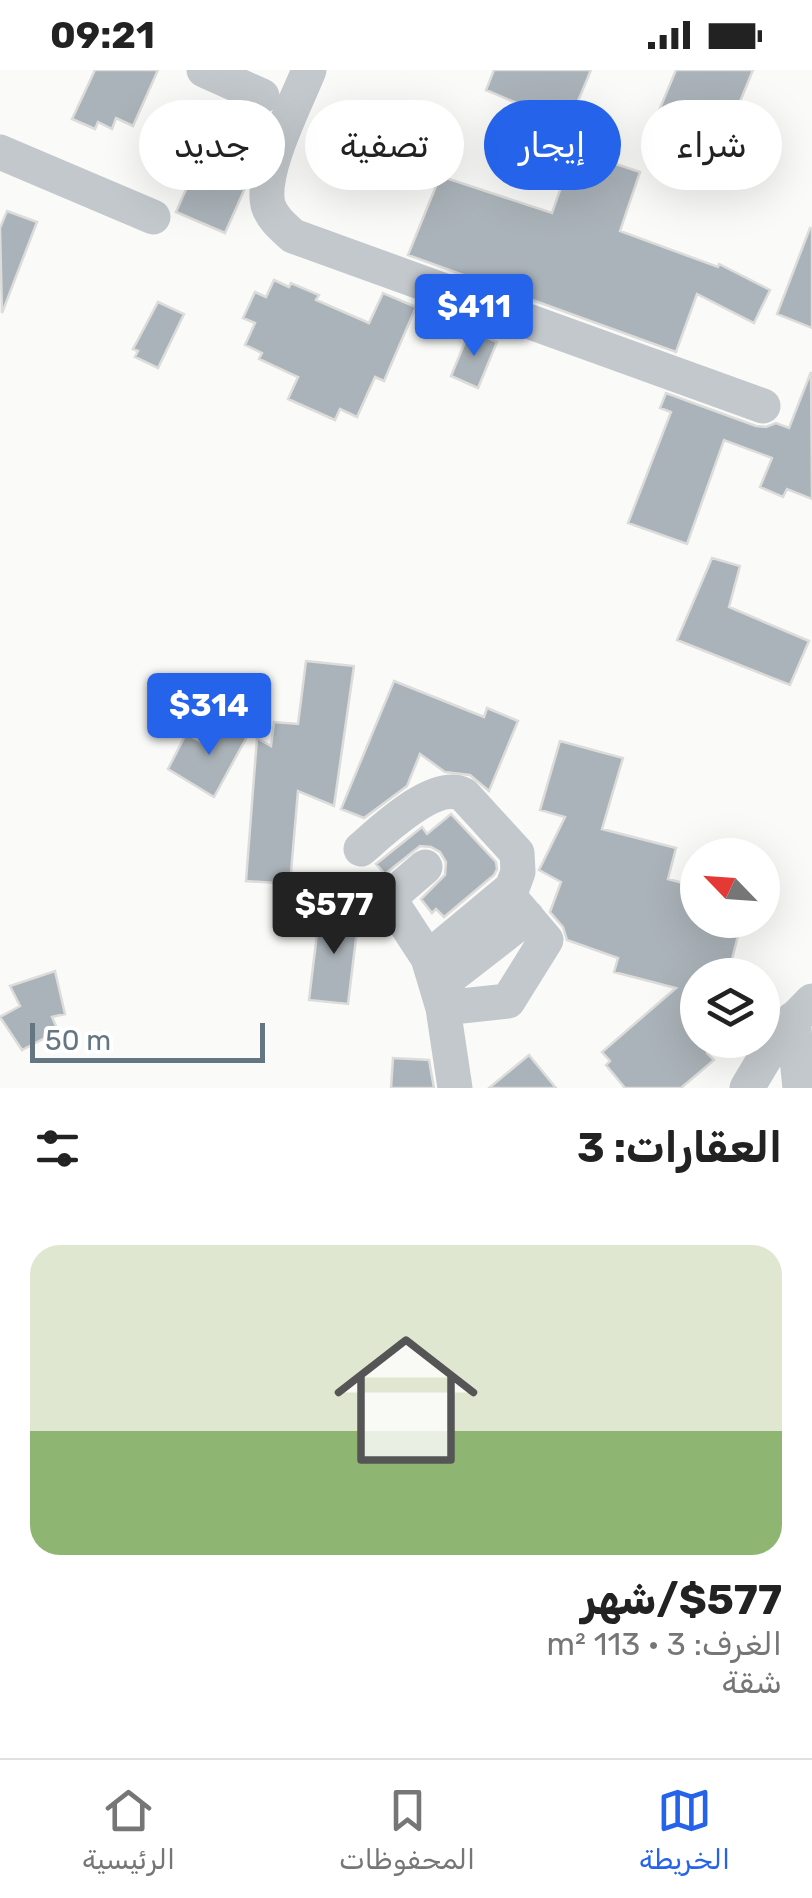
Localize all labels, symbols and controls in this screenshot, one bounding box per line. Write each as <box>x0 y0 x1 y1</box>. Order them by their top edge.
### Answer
text: 09:21 <box>50 12 155 58</box>
chip: جديد <box>139 100 285 190</box>
chip: تصفية <box>305 100 464 190</box>
chip: إيجار <box>484 100 621 190</box>
chip: شراء <box>641 100 782 190</box>
pin: $411 <box>415 274 533 359</box>
text: $411 <box>437 287 511 325</box>
pin: $314 <box>150 673 268 758</box>
text: $314 <box>169 686 249 724</box>
north arrow <box>680 838 780 938</box>
map controls <box>680 838 780 1058</box>
pin: $577 <box>275 872 393 957</box>
text: $577 <box>295 885 373 923</box>
button: layers <box>680 958 780 1058</box>
scale bar <box>30 1018 265 1063</box>
text: 50 m <box>45 1024 111 1057</box>
icon: filters <box>30 1121 85 1176</box>
text: العقارات: 3 <box>577 1123 782 1173</box>
icon: home <box>316 1310 496 1490</box>
text: $577/شهر <box>581 1575 782 1625</box>
text: الغرف: 3 · 113 m² <box>547 1625 782 1663</box>
text: شقة <box>721 1663 782 1701</box>
tab: الرئيسية <box>82 1783 175 1876</box>
tab: المحفوظات <box>339 1783 475 1876</box>
tab: الخريطة <box>639 1783 730 1876</box>

